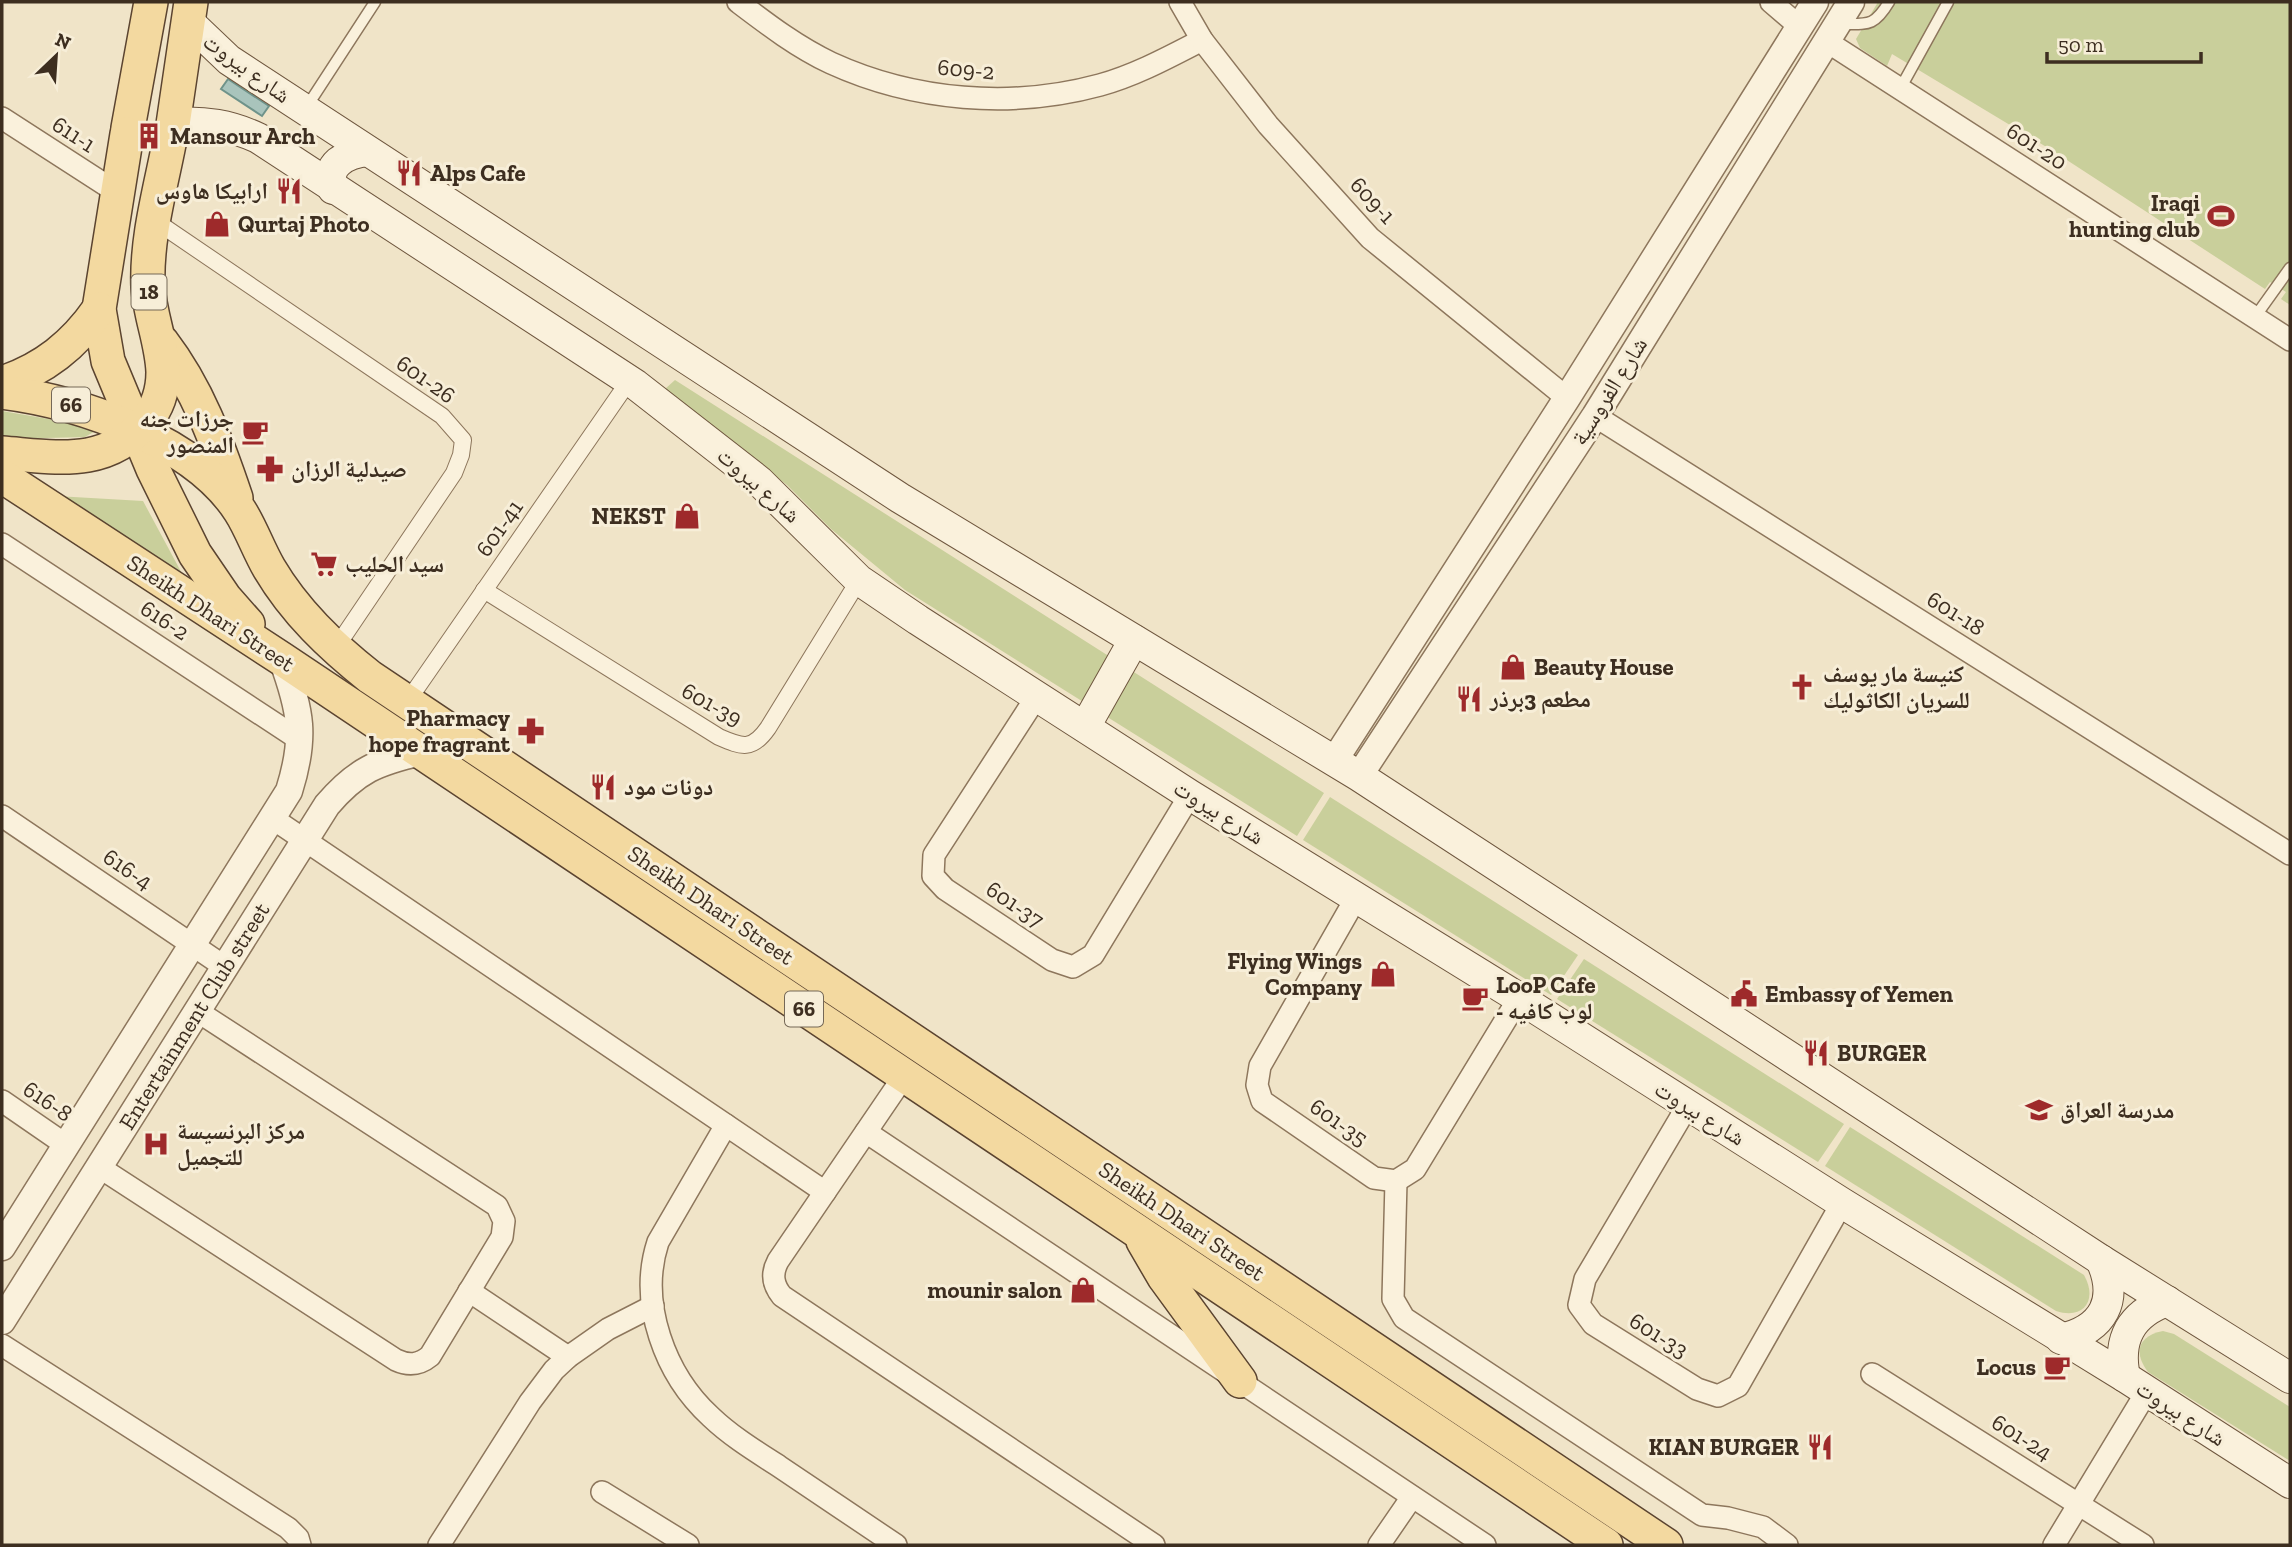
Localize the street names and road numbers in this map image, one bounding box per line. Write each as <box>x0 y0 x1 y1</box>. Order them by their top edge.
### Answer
street label: شارع بيروت <box>197 27 296 110</box>
street label: 609-2 <box>936 53 996 85</box>
street label: 611-1 <box>47 110 101 158</box>
street label: 601-20 <box>2001 116 2073 176</box>
street label: 609-1 <box>1344 171 1402 229</box>
road number: 18 <box>132 274 166 310</box>
street label: شارع الفروسية <box>1565 332 1654 451</box>
street label: 601-26 <box>391 349 461 409</box>
road number: 66 <box>52 388 90 422</box>
street label: شارع بيروت <box>711 441 806 530</box>
street label: 601-41 <box>469 494 529 562</box>
street label: Sheikh Dhari Street <box>122 548 300 678</box>
street label: 601-18 <box>1922 584 1990 642</box>
street label: 616-2 <box>135 594 195 646</box>
street label: 601-39 <box>677 676 747 732</box>
street label: شارع بيروت <box>1168 773 1269 852</box>
street label: Sheikh Dhari Street <box>623 839 800 971</box>
street label: 616-4 <box>98 842 158 896</box>
street label: 601-37 <box>981 875 1049 933</box>
street label: Entertainment Club street <box>113 897 276 1135</box>
road number: 66 <box>785 992 823 1026</box>
street label: 616-8 <box>18 1074 78 1128</box>
street label: شارع بيروت <box>1649 1074 1750 1153</box>
street label: 601-35 <box>1305 1092 1373 1152</box>
street label: Sheikh Dhari Street <box>1094 1155 1271 1287</box>
street label: 601-33 <box>1624 1306 1694 1364</box>
street label: شارع بيروت <box>2130 1374 2231 1453</box>
street label: 601-24 <box>1987 1408 2057 1466</box>

